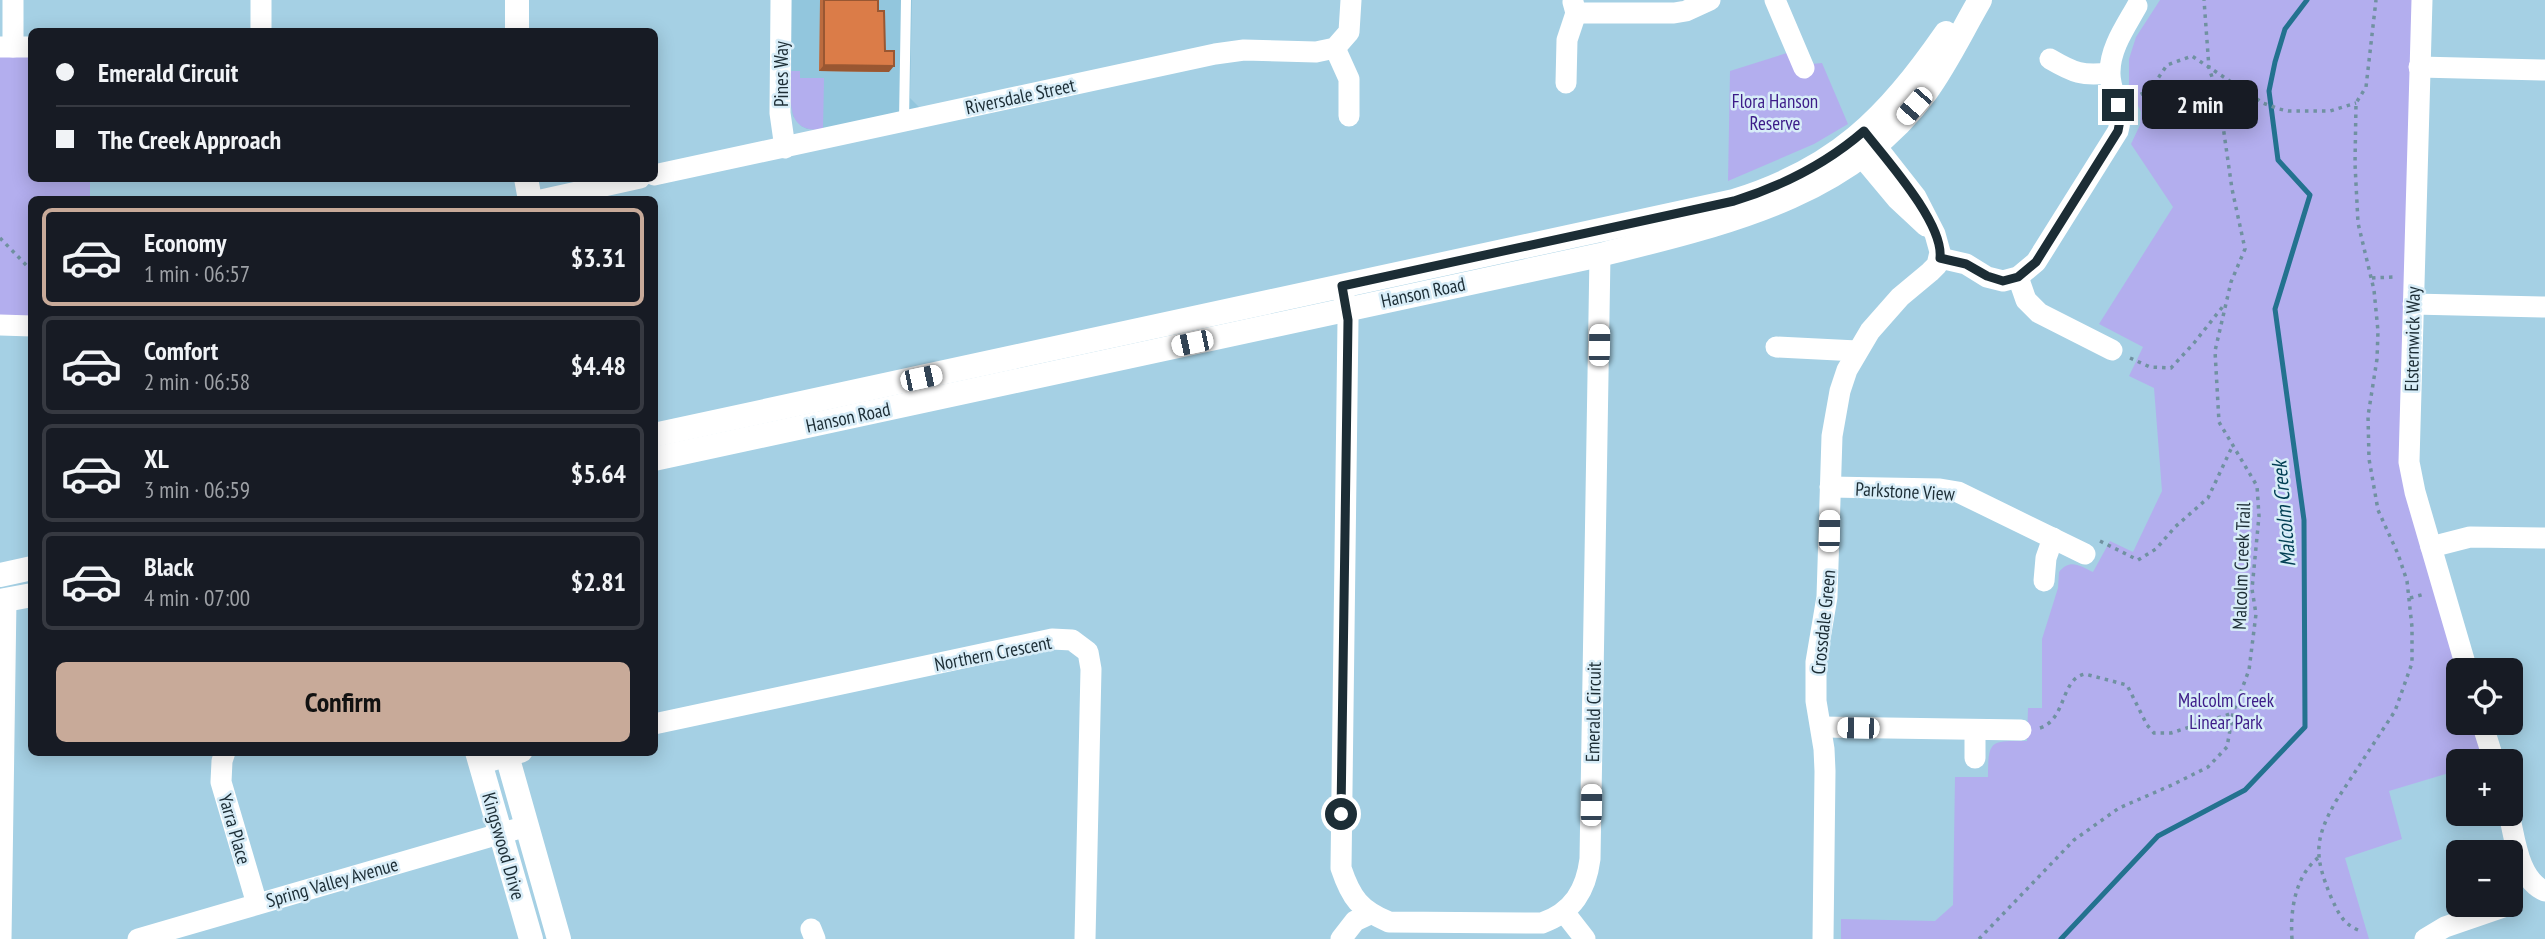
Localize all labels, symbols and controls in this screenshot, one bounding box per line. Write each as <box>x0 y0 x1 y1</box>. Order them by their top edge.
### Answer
street label: Pines Way <box>769 40 793 107</box>
text: Emerald Circuit <box>98 56 238 89</box>
street label: Riversdale Street <box>963 73 1078 119</box>
callout: 2 min <box>2142 80 2258 130</box>
car <box>1893 83 1936 129</box>
park label: Flora Hanson Reserve <box>1732 89 1818 135</box>
route end <box>2102 89 2134 121</box>
text: 2 min <box>2177 90 2223 119</box>
text: The Creek Approach <box>98 123 281 156</box>
icon: car <box>60 226 123 289</box>
text: Economy <box>144 226 226 259</box>
text: $3.31 <box>571 241 626 274</box>
text: 1 min · 06:57 <box>144 259 250 288</box>
street label: Hanson Road <box>1379 271 1467 313</box>
street label: Elsternwick Way <box>2399 285 2425 392</box>
car <box>1589 324 1610 366</box>
car <box>1170 328 1215 358</box>
icon: car <box>60 334 123 397</box>
text: Comfort <box>144 334 218 367</box>
text: $4.48 <box>571 349 626 382</box>
car <box>899 363 944 393</box>
text: 2 min · 06:58 <box>144 367 250 396</box>
street label: Hanson Road <box>804 396 892 438</box>
icon: car <box>60 442 123 505</box>
text: XL <box>144 442 169 475</box>
text: $5.64 <box>571 457 626 490</box>
water label: Malcolm Creek <box>2265 457 2302 568</box>
text: 3 min · 06:59 <box>144 475 250 504</box>
street label: Parkstone View <box>1855 476 1956 506</box>
street label: Malcolm Creek Trail <box>2227 501 2255 630</box>
car <box>1819 510 1840 552</box>
icon: car <box>60 550 123 613</box>
text: Black <box>144 550 194 583</box>
text: $2.81 <box>571 565 626 598</box>
street label: Crossdale Green <box>1806 568 1840 676</box>
text: 4 min · 07:00 <box>144 583 250 612</box>
street label: Northern Crescent <box>932 630 1054 676</box>
map controls <box>2446 658 2523 917</box>
button: locate <box>2446 658 2523 735</box>
street label: Emerald Circuit <box>1580 661 1606 762</box>
button: Confirm <box>56 662 630 742</box>
park label: Malcolm Creek Linear Park <box>2178 688 2275 734</box>
car <box>1837 717 1880 739</box>
button: + <box>2446 749 2523 826</box>
car <box>1581 784 1602 826</box>
street label: Kingswood Drive <box>477 789 531 903</box>
street label: Yarra Place <box>214 791 257 867</box>
route start <box>1325 798 1357 830</box>
button: − <box>2446 840 2523 917</box>
street label: Spring Valley Avenue <box>263 852 401 912</box>

